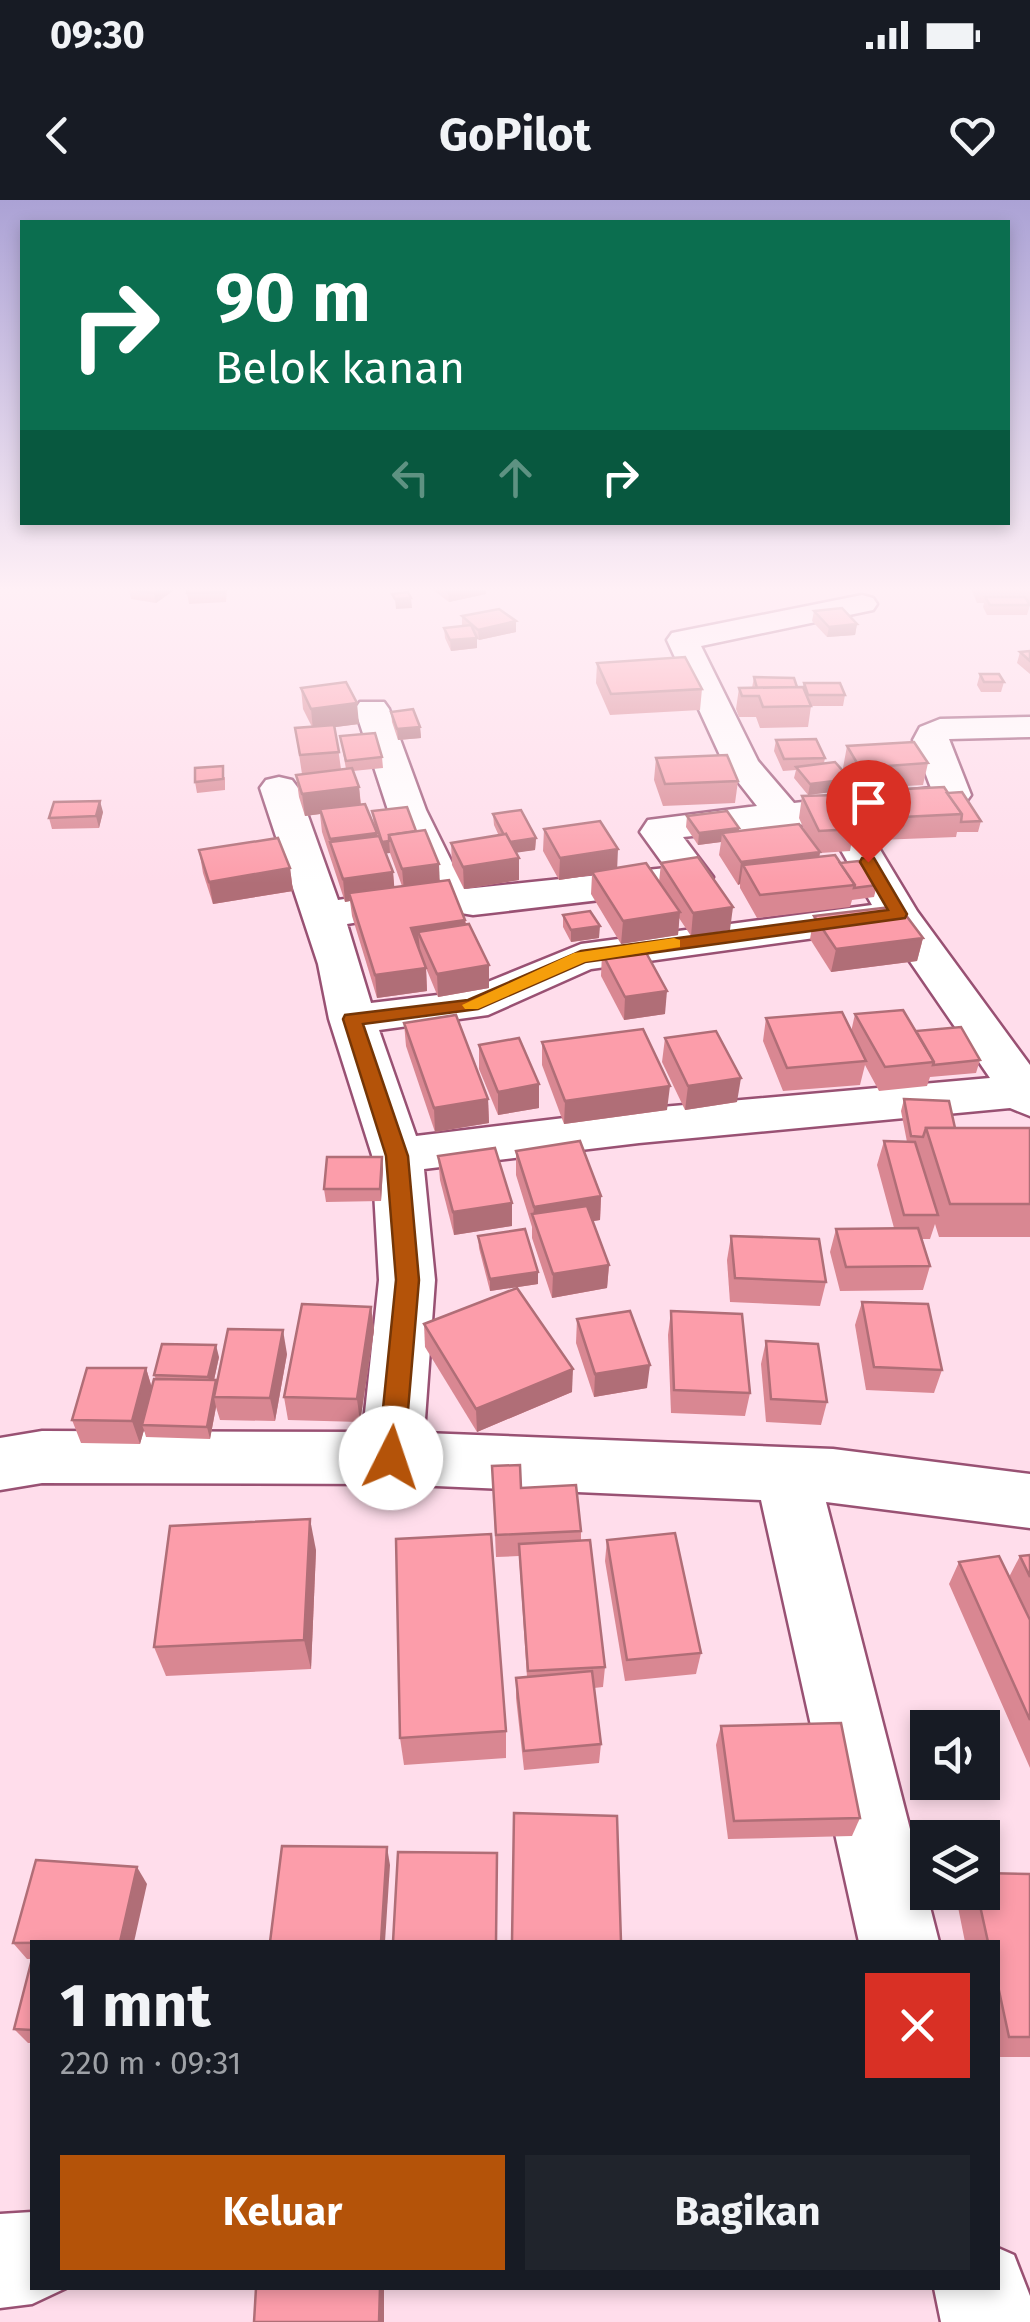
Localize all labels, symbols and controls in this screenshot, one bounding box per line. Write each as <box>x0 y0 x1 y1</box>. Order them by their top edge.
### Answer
text: 09:30 <box>50 12 145 58</box>
icon: back <box>30 108 85 163</box>
text: GoPilot <box>439 108 591 162</box>
icon: heart <box>945 108 1000 163</box>
text: 90 m <box>215 256 371 340</box>
icon: right <box>50 260 180 390</box>
text: Belok kanan <box>215 341 465 395</box>
icon: left <box>383 450 438 505</box>
icon: ahead <box>488 450 543 505</box>
icon: right <box>593 450 648 505</box>
pin <box>826 760 911 863</box>
icon: arrive <box>841 775 896 830</box>
position arrow <box>339 1406 443 1510</box>
map controls <box>910 1710 1000 1910</box>
button: sound <box>910 1710 1000 1800</box>
button: layers <box>910 1820 1000 1910</box>
text: 1 mnt <box>60 1970 211 2042</box>
button: close <box>865 1973 970 2078</box>
text: 220 m · 09:31 <box>60 2044 241 2082</box>
button: Keluar <box>60 2155 505 2270</box>
button: Bagikan <box>525 2155 970 2270</box>

